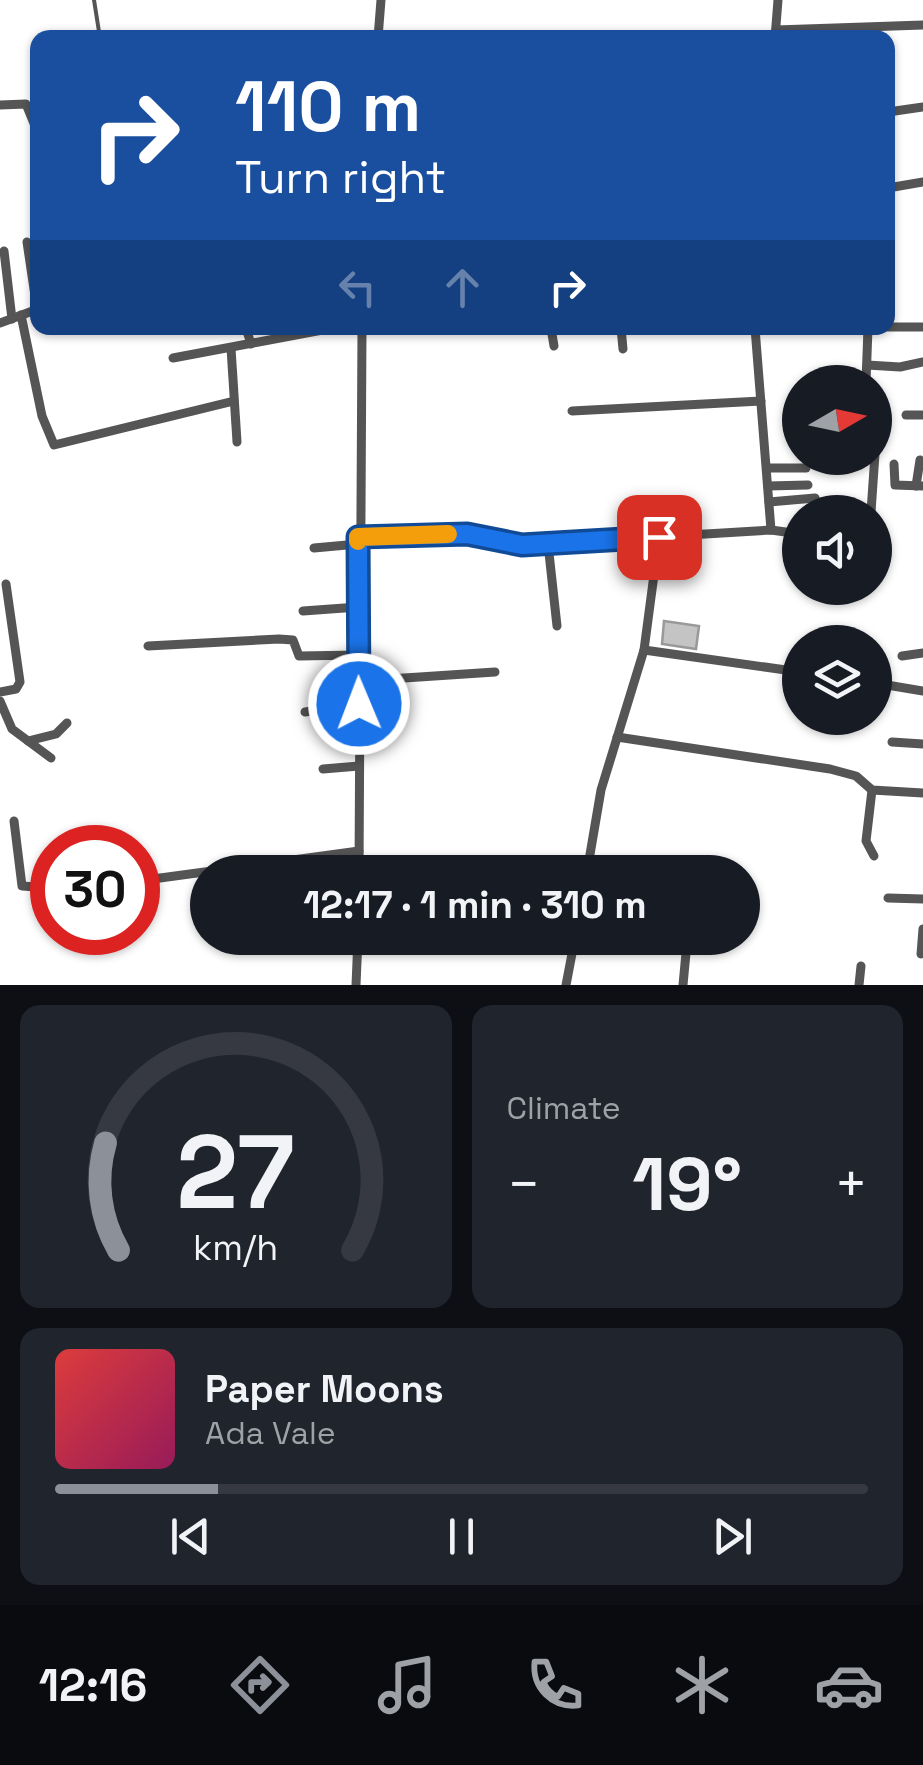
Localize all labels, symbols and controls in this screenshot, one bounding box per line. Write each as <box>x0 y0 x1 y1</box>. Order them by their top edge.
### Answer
text: 110 m <box>235 62 421 151</box>
icon: right <box>70 70 200 200</box>
text: Turn right <box>235 149 446 206</box>
icon: left <box>330 260 385 315</box>
icon: ahead <box>435 260 490 315</box>
icon: right <box>540 260 595 315</box>
north arrow <box>782 365 892 475</box>
map controls <box>782 365 892 735</box>
pin <box>617 495 702 580</box>
button: sound <box>782 495 892 605</box>
icon: arrive <box>632 510 687 565</box>
button: layers <box>782 625 892 735</box>
position arrow <box>307 652 411 756</box>
speed limit sign: 30 <box>30 825 160 955</box>
text: 12:17 · 1 min · 310 m <box>303 881 647 929</box>
text: Climate <box>507 1088 621 1128</box>
text: 27 <box>177 1106 295 1238</box>
text: 19° <box>632 1136 742 1232</box>
text: − <box>507 1149 541 1219</box>
text: + <box>834 1149 868 1219</box>
text: km/h <box>193 1225 278 1270</box>
text: Paper Moons <box>205 1365 444 1413</box>
text: Ada Vale <box>205 1413 336 1453</box>
icon: previous <box>163 1509 218 1564</box>
icon: pause <box>434 1509 489 1564</box>
icon: next <box>705 1509 760 1564</box>
icon: directions <box>225 1650 295 1720</box>
icon: music <box>372 1650 442 1720</box>
icon: phone <box>520 1650 590 1720</box>
icon: climate <box>667 1650 737 1720</box>
icon: car <box>814 1650 884 1720</box>
text: 12:16 <box>39 1657 147 1714</box>

